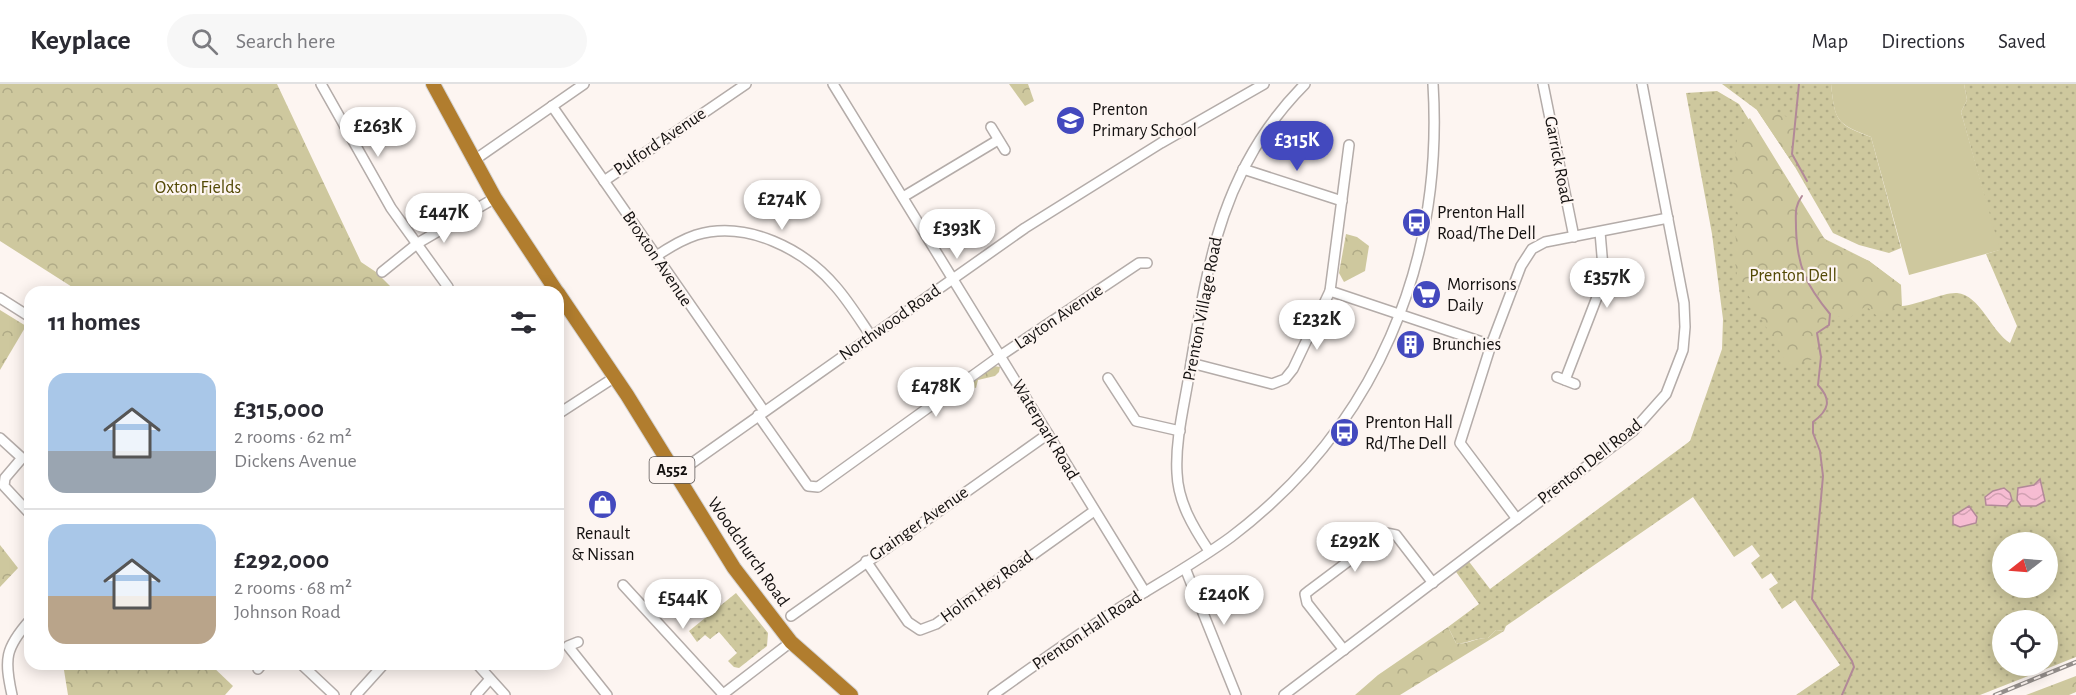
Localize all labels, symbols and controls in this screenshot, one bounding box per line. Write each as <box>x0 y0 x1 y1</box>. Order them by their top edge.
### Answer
search box <box>167 14 587 68</box>
icon: search <box>188 25 221 58</box>
text: Keyplace <box>30 27 131 55</box>
text: Search here <box>236 30 335 52</box>
text: Map <box>1812 31 1848 52</box>
text: Directions <box>1881 31 1965 52</box>
text: Saved <box>1998 31 2046 52</box>
place label: Prenton Primary School <box>1092 101 1197 140</box>
school or university icon: Prenton Primary School <box>1055 104 1087 136</box>
street label: Pulford Avenue <box>611 105 709 179</box>
pin: £263K <box>336 107 420 158</box>
street label: Garrick Road <box>1541 115 1575 205</box>
text: £263K <box>354 116 402 136</box>
pin: £315K <box>1255 121 1339 172</box>
text: £315K <box>1274 130 1320 150</box>
park label: Oxton Fields <box>155 179 241 197</box>
pin: £274K <box>740 180 824 231</box>
text: £274K <box>758 189 806 209</box>
pin: £447K <box>402 193 486 244</box>
text: £447K <box>419 202 469 222</box>
place label: Prenton Hall Road/The Dell <box>1437 204 1536 243</box>
bus stop icon: Prenton Hall Road/The Dell <box>1400 207 1432 239</box>
street label: Broxton Avenue <box>619 208 695 310</box>
pin: £393K <box>915 209 999 260</box>
text: £393K <box>933 218 981 238</box>
street label: Prenton Village Road <box>1180 235 1226 383</box>
pin: £357K <box>1565 258 1649 309</box>
text: £357K <box>1584 267 1630 287</box>
park label: Prenton Dell <box>1749 267 1837 285</box>
place label: Morrisons Daily <box>1447 276 1517 315</box>
supermarket icon: Morrisons Daily <box>1410 279 1442 311</box>
street label: Layton Avenue <box>1012 281 1106 353</box>
street label: Northwood Road <box>836 282 944 364</box>
pin: £232K <box>1275 300 1359 351</box>
icon: filters <box>507 306 540 339</box>
text: 11 homes <box>48 309 140 335</box>
text: £232K <box>1293 309 1341 329</box>
building icon: Brunchies <box>1395 329 1427 361</box>
place label: Brunchies <box>1432 336 1501 354</box>
pin: £478K <box>894 367 978 418</box>
text: £478K <box>911 376 961 396</box>
street label: Waterpark Road <box>1008 377 1082 483</box>
text: £315,000 <box>234 396 324 422</box>
icon: home <box>96 397 168 469</box>
place label: Prenton Hall Rd/The Dell <box>1365 414 1453 453</box>
street label: Prenton Dell Road <box>1535 416 1645 508</box>
bus stop icon: Prenton Hall Rd/The Dell <box>1328 417 1360 449</box>
text: 2 rooms · 62 m² <box>234 427 352 447</box>
text: Dickens Avenue <box>234 451 357 471</box>
road number: A552 <box>650 457 694 483</box>
street label: Grainger Avenue <box>866 483 972 565</box>
shop icon: Renault & Nissan <box>587 489 619 521</box>
street label: Woodchurch Road <box>704 494 792 610</box>
pin: £292K <box>1313 522 1397 573</box>
place label: Renault & Nissan <box>572 525 634 564</box>
text: £292K <box>1330 531 1380 551</box>
north arrow <box>1992 532 2058 598</box>
map controls <box>1992 532 2058 676</box>
text: £292,000 <box>234 547 329 573</box>
icon: home <box>96 548 168 620</box>
street label: Holm Hey Road <box>937 548 1037 626</box>
pin: £240K <box>1182 575 1266 626</box>
text: 2 rooms · 68 m² <box>234 578 352 598</box>
pin: £544K <box>641 579 725 630</box>
text: £240K <box>1199 584 1249 604</box>
text: £544K <box>658 588 708 608</box>
street label: Prenton Hall Road <box>1029 588 1145 674</box>
text: Johnson Road <box>234 602 341 622</box>
button: locate <box>1992 610 2058 676</box>

